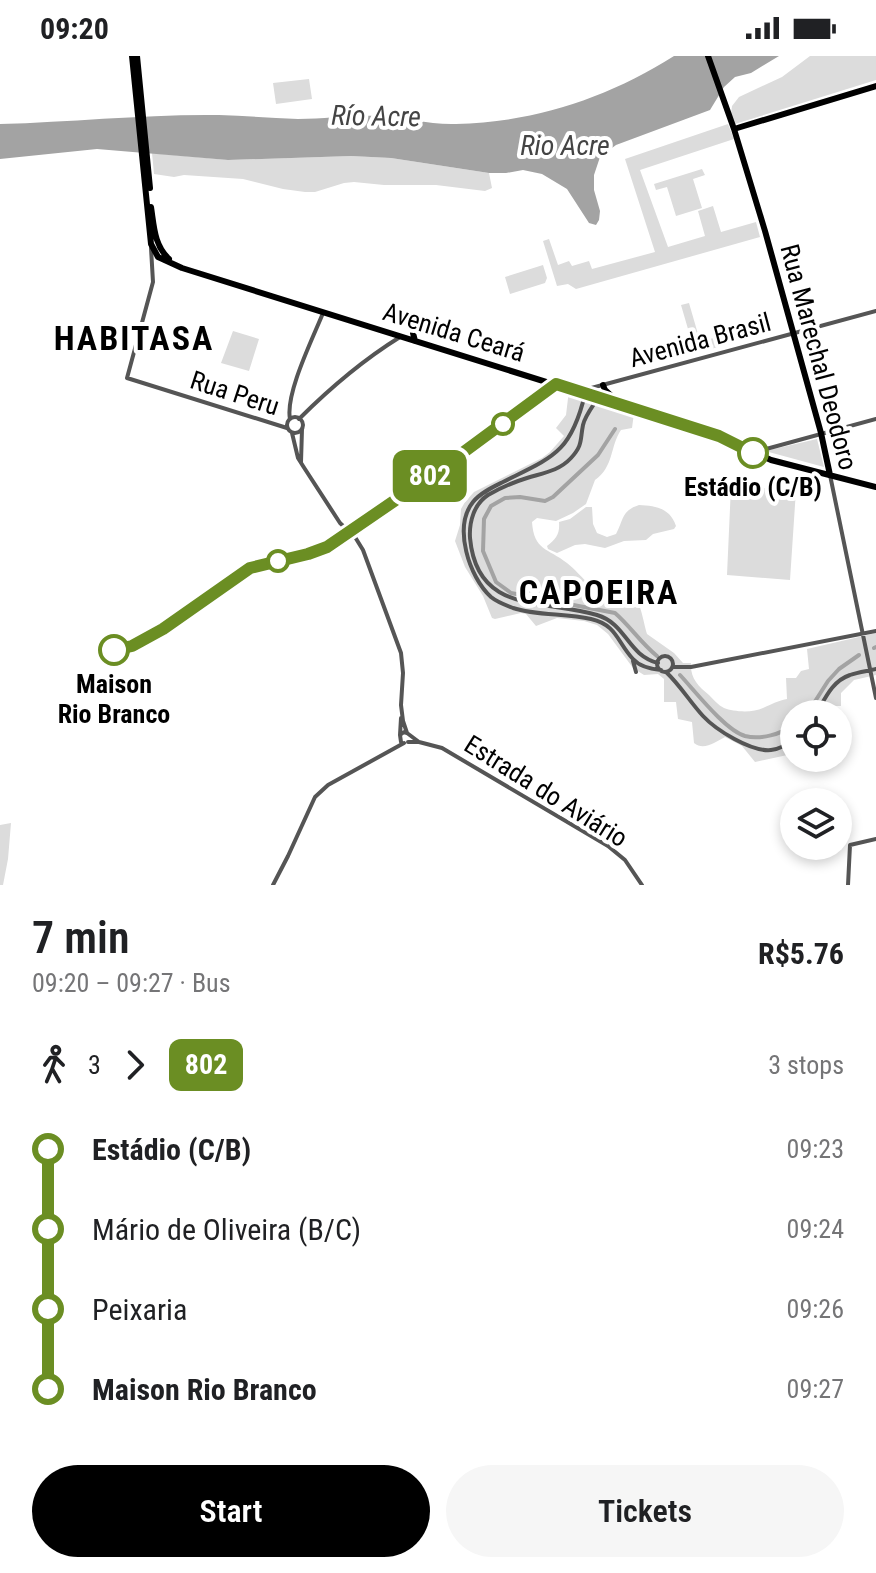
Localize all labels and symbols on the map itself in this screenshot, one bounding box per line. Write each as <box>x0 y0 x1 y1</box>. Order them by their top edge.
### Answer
water label: Río Acre <box>331 99 421 133</box>
water label: Rio Acre <box>520 129 610 162</box>
street label: Rua Marechal Deodoro <box>774 241 864 473</box>
street label: Avenida Ceará <box>379 296 529 368</box>
street label: Avenida Brasil <box>626 307 774 373</box>
district label: HABITASA <box>54 318 214 358</box>
street label: Rua Peru <box>187 365 283 421</box>
unlabelled marker <box>492 413 514 435</box>
marker: Estádio (C/B) <box>738 438 768 468</box>
line badge: 802 <box>384 450 476 502</box>
place label: Estádio (C/B) <box>684 472 822 502</box>
unlabelled marker <box>267 550 289 572</box>
district label: CAPOEIRA <box>519 572 679 612</box>
marker: Maison Rio Branco <box>99 635 129 665</box>
place label: Maison Rio Branco <box>58 669 170 729</box>
street label: Estrada do Aviário <box>459 729 633 853</box>

